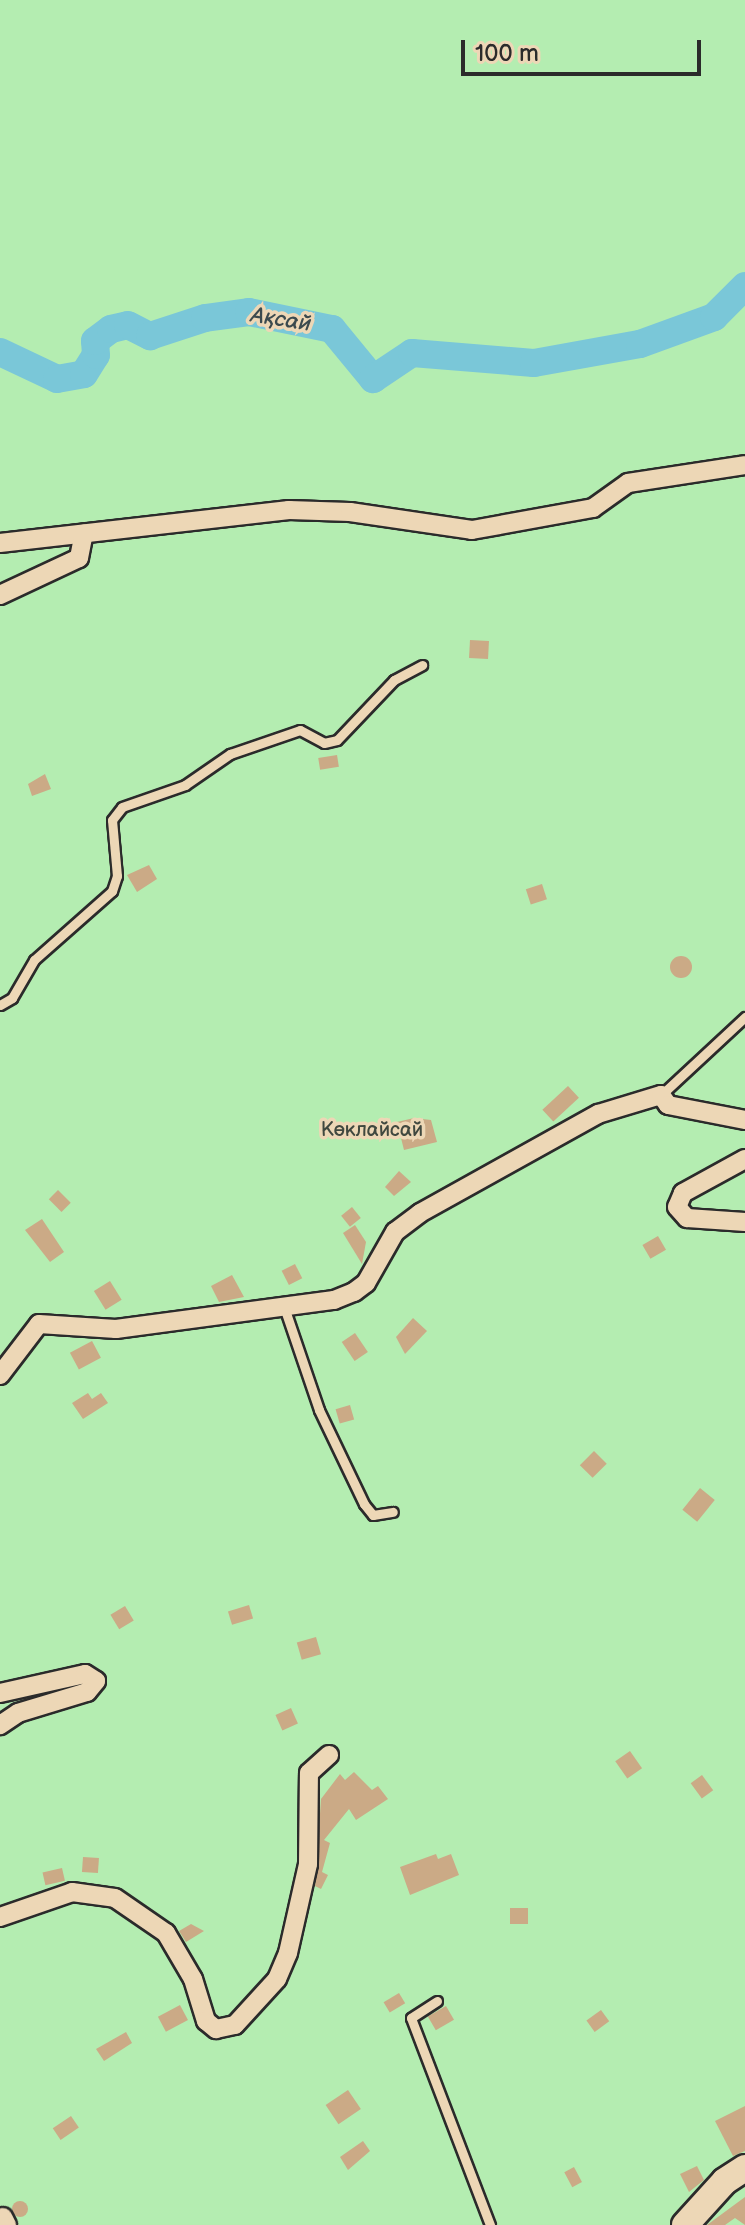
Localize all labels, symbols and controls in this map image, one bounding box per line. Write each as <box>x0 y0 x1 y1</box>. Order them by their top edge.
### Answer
scale bar <box>465 24 705 74</box>
text: 100 m <box>475 39 539 68</box>
water label: Ақсай <box>249 302 313 338</box>
park label: Көклайсай <box>321 1118 423 1142</box>

